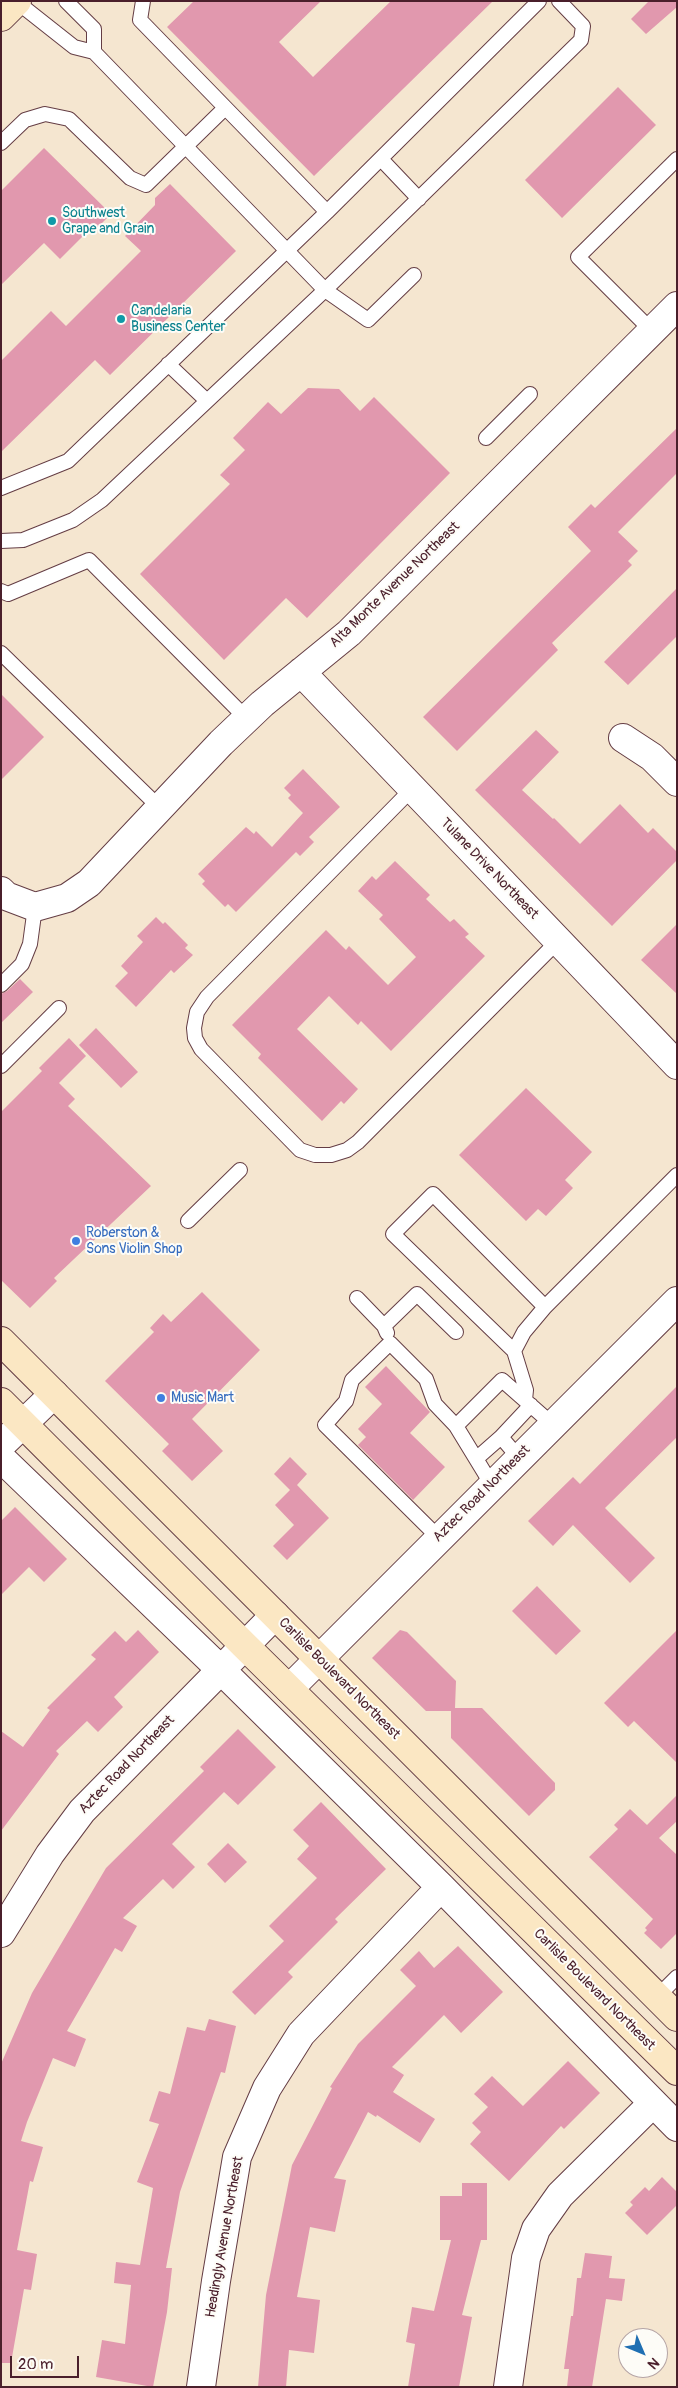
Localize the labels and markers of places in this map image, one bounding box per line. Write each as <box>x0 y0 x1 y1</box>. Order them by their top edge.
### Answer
place label: Southwest Grape and Grain <box>62 205 154 238</box>
marker: Southwest Grape and Grain <box>46 215 58 227</box>
place label: Candelaria Business Center <box>131 303 226 336</box>
marker: Candelaria Business Center <box>115 313 127 325</box>
place label: Roberston & Sons Violin Shop <box>86 1225 183 1258</box>
marker: Roberston & Sons Violin Shop <box>70 1235 82 1247</box>
place label: Music Mart <box>171 1390 234 1406</box>
marker: Music Mart <box>155 1392 167 1404</box>

